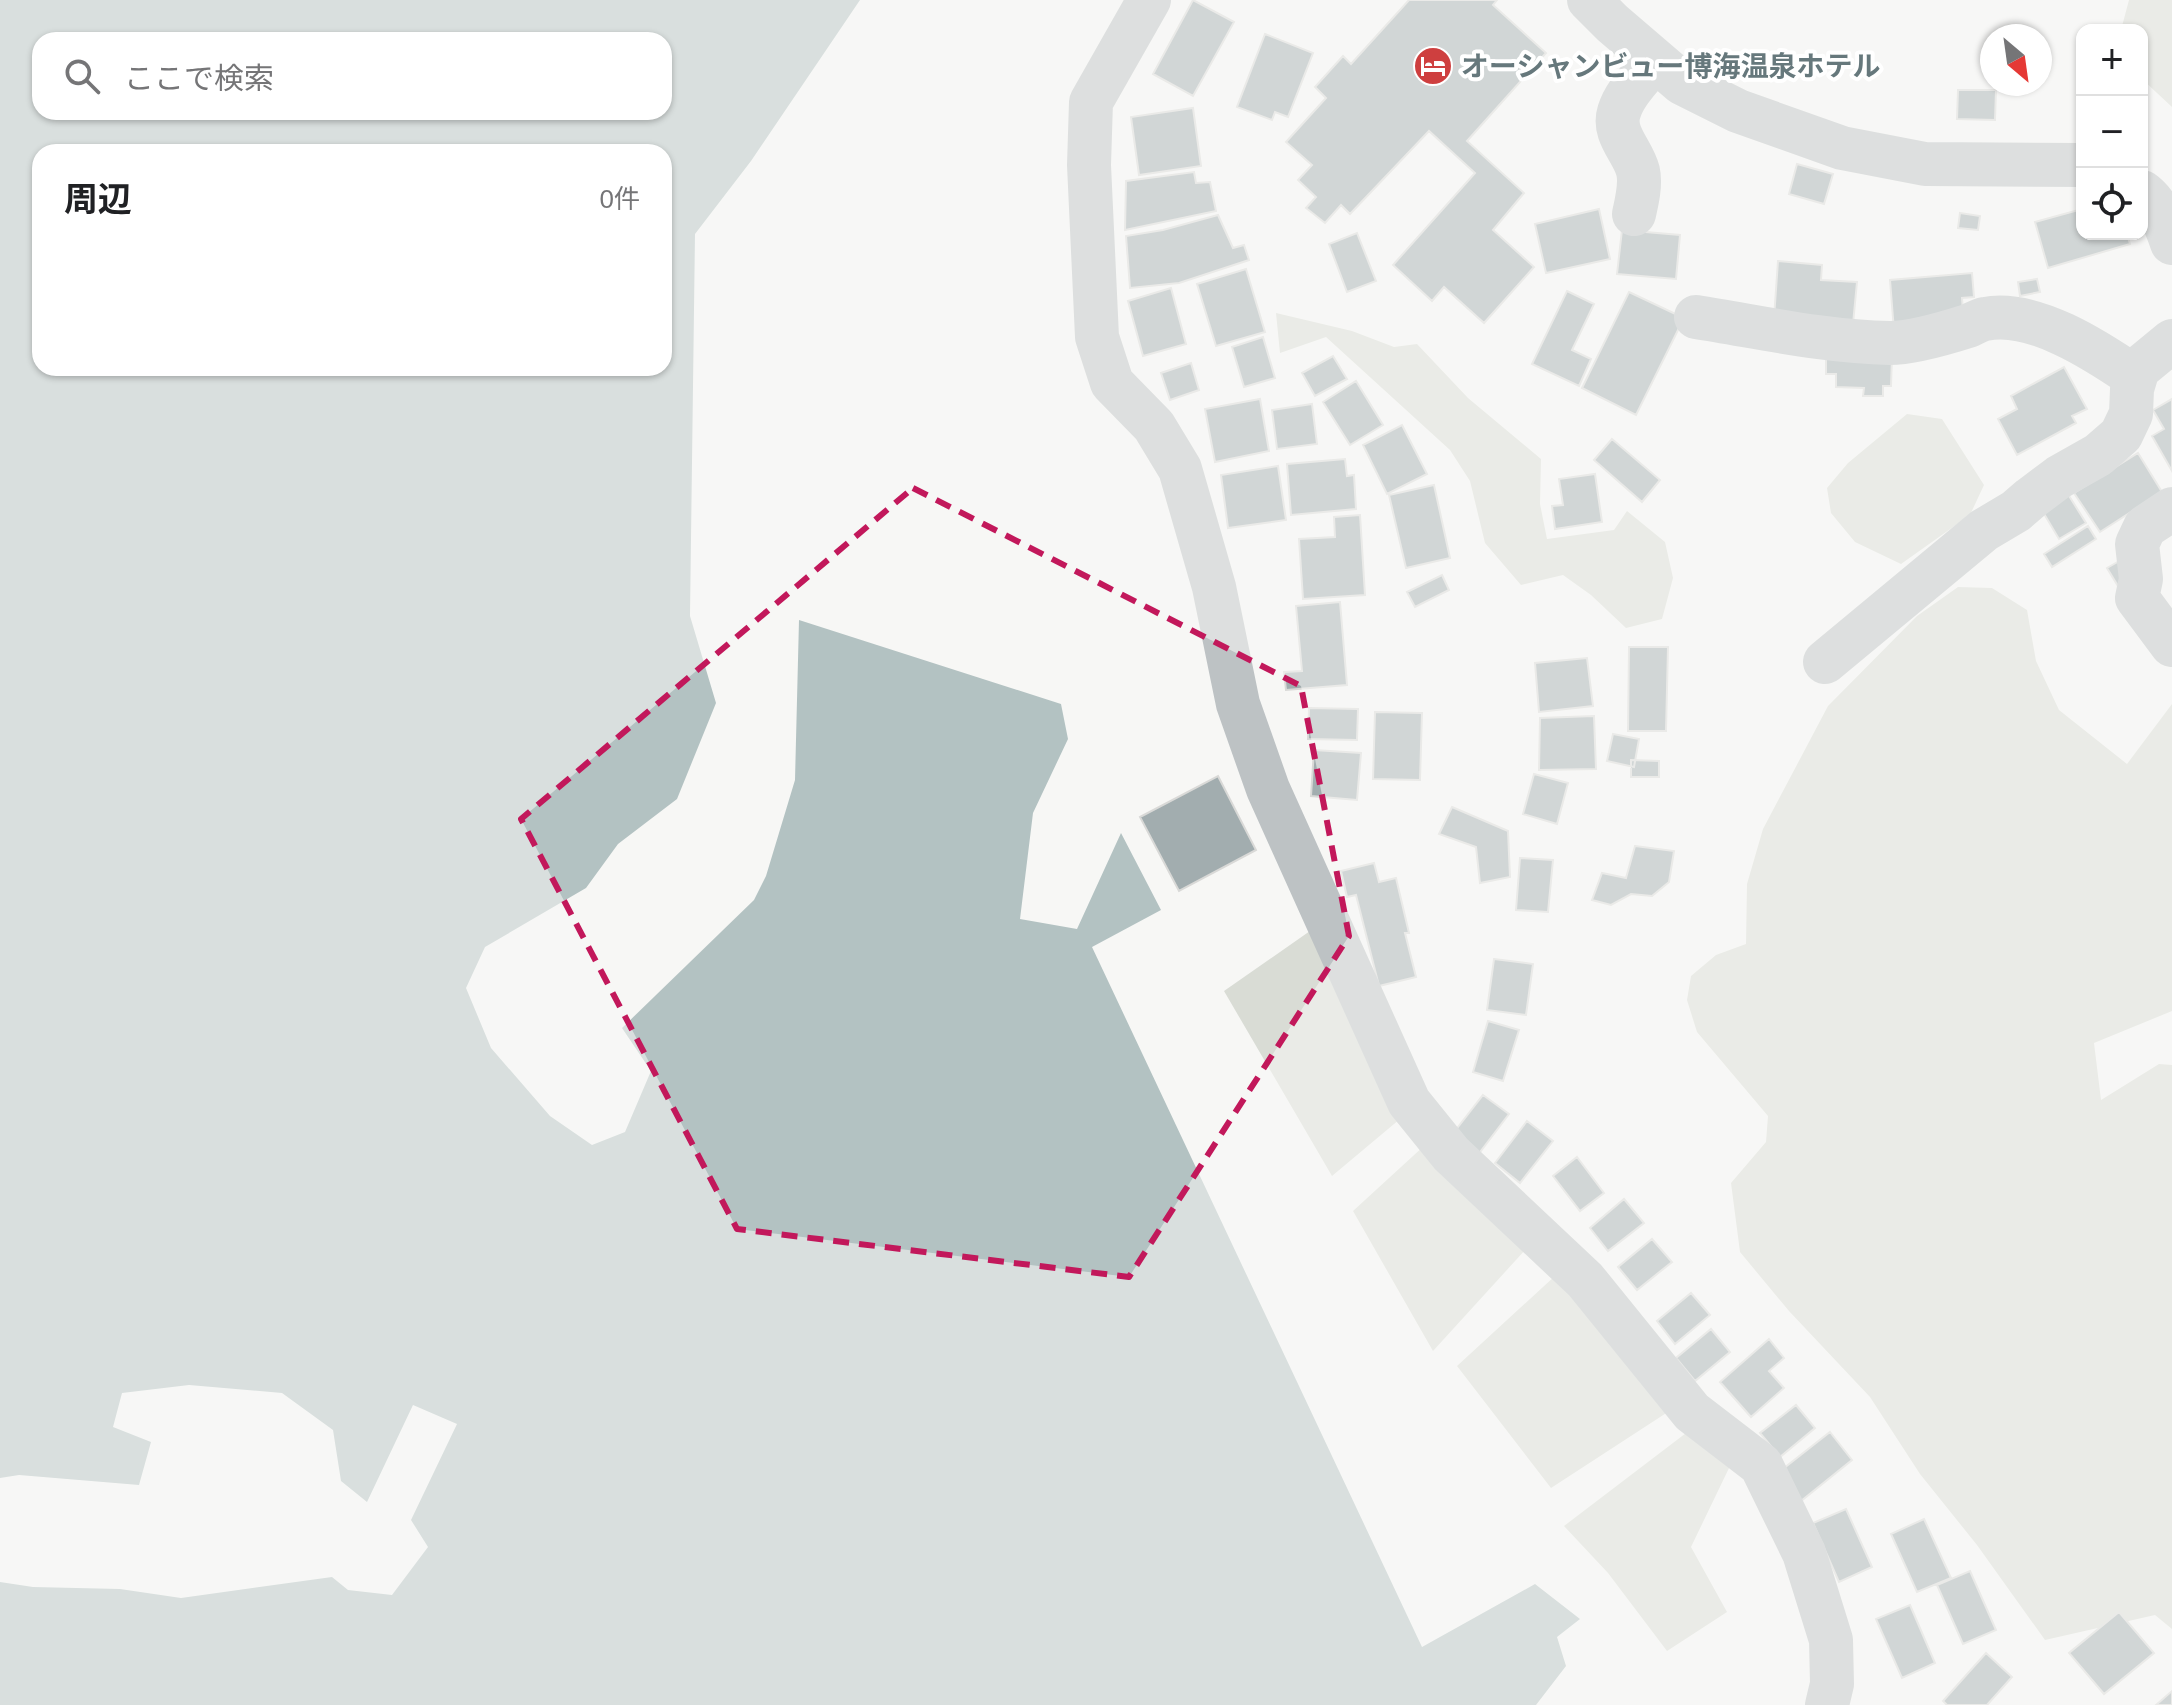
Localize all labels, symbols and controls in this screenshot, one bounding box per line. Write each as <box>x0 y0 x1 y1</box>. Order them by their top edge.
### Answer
north arrow <box>1980 24 2052 96</box>
map controls <box>2076 24 2148 240</box>
button: + <box>2076 24 2148 96</box>
search box <box>32 32 672 120</box>
hotel icon: オーシャンビュー博海温泉ホテル <box>1412 45 1454 87</box>
place label: オーシャンビュー博海温泉ホテル <box>1461 51 1880 82</box>
icon: search <box>60 54 104 98</box>
text: ここで検索 <box>124 62 274 95</box>
button: − <box>2076 96 2148 168</box>
button: locate <box>2076 168 2148 240</box>
text: 周辺 <box>64 180 132 218</box>
text: 0件 <box>600 184 640 214</box>

